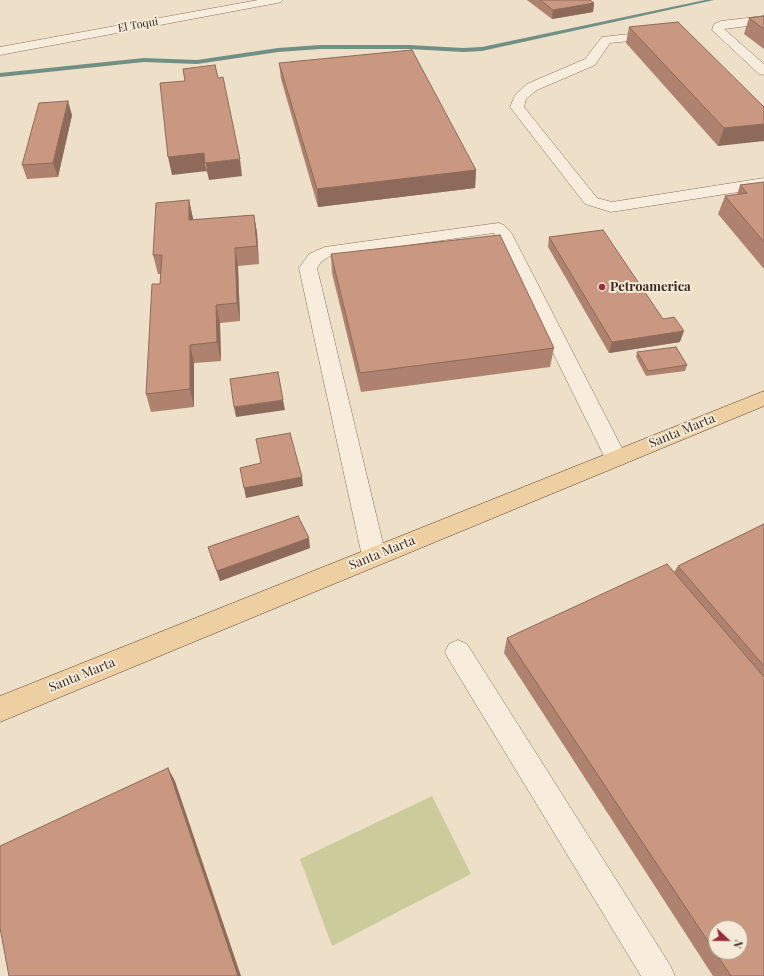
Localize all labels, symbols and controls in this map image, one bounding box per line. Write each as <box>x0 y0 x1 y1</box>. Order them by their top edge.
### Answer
street label: El Toqui <box>117 15 159 35</box>
place label: Petroamerica <box>610 279 691 295</box>
marker: Petroamerica <box>597 282 607 292</box>
street label: Santa Marta <box>647 411 717 451</box>
street label: Santa Marta <box>347 533 417 573</box>
street label: Santa Marta <box>47 655 117 695</box>
north arrow <box>708 920 748 960</box>
text: N <box>730 938 747 951</box>

